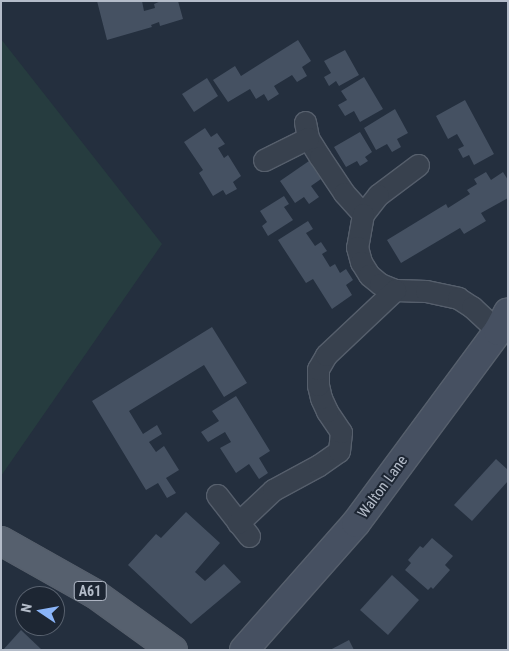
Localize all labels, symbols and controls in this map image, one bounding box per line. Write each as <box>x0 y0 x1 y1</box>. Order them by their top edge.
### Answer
street label: Walton Lane <box>354 452 412 522</box>
road number: A61 <box>72 580 108 602</box>
north arrow <box>15 586 65 636</box>
text: N <box>18 602 35 614</box>

